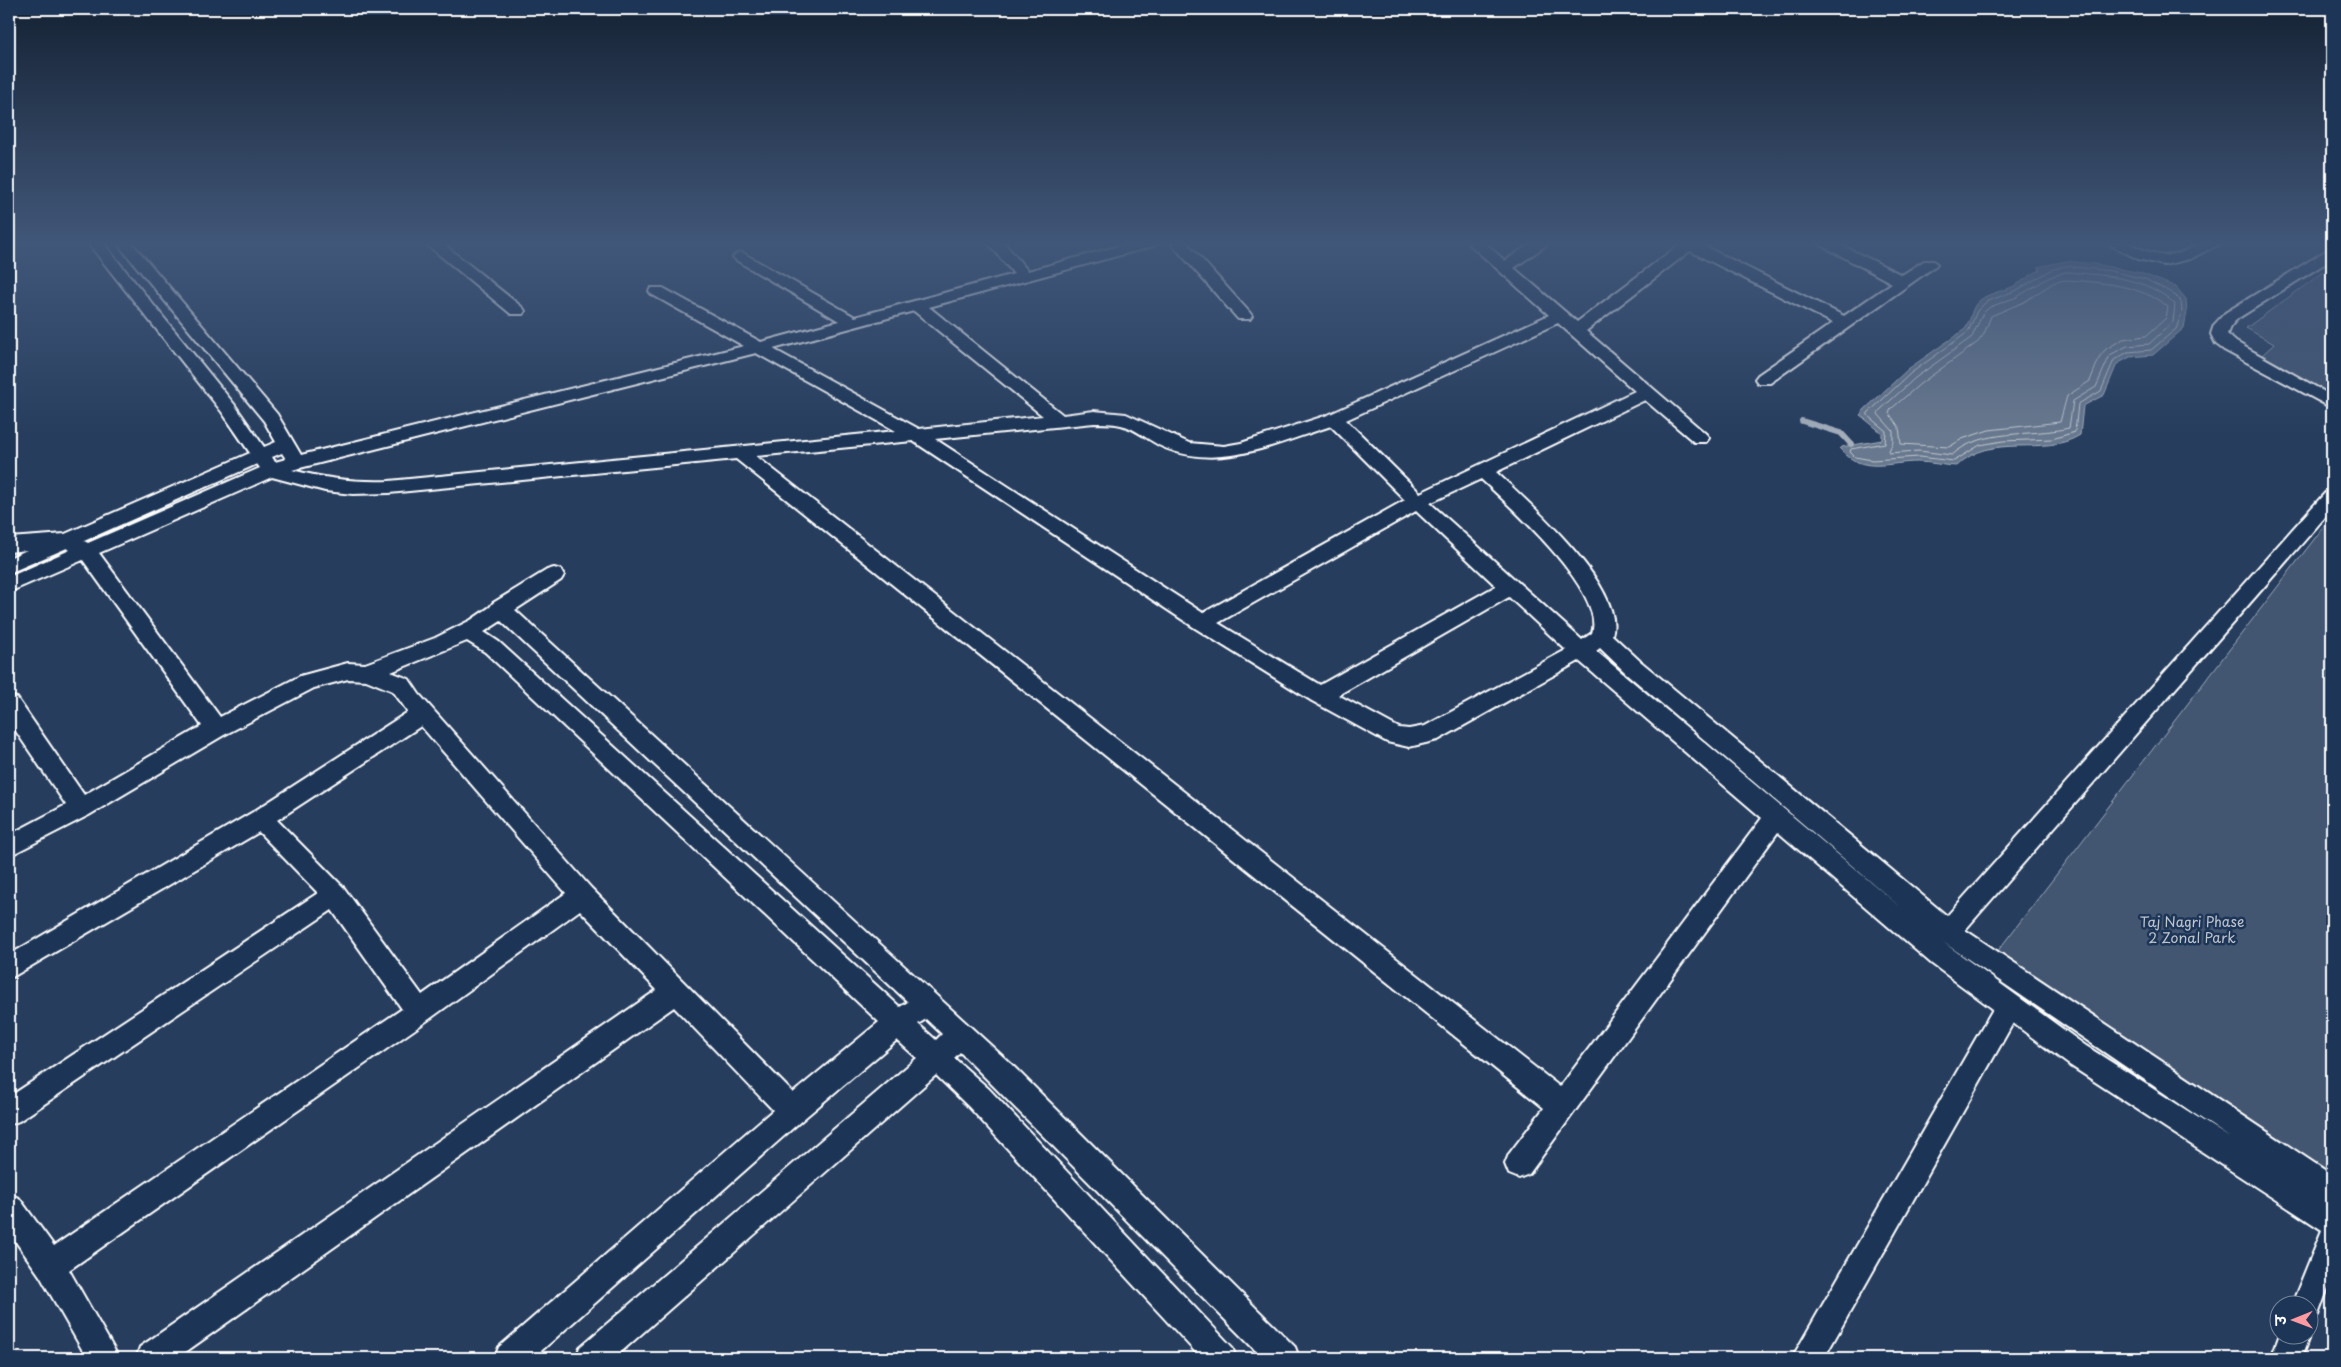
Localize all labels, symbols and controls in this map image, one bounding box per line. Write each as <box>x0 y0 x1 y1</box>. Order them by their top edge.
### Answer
park label: Taj Nagri Phase 2 Zonal Park <box>2140 911 2244 948</box>
north arrow <box>2268 1294 2318 1344</box>
text: उ <box>2270 1314 2291 1327</box>

